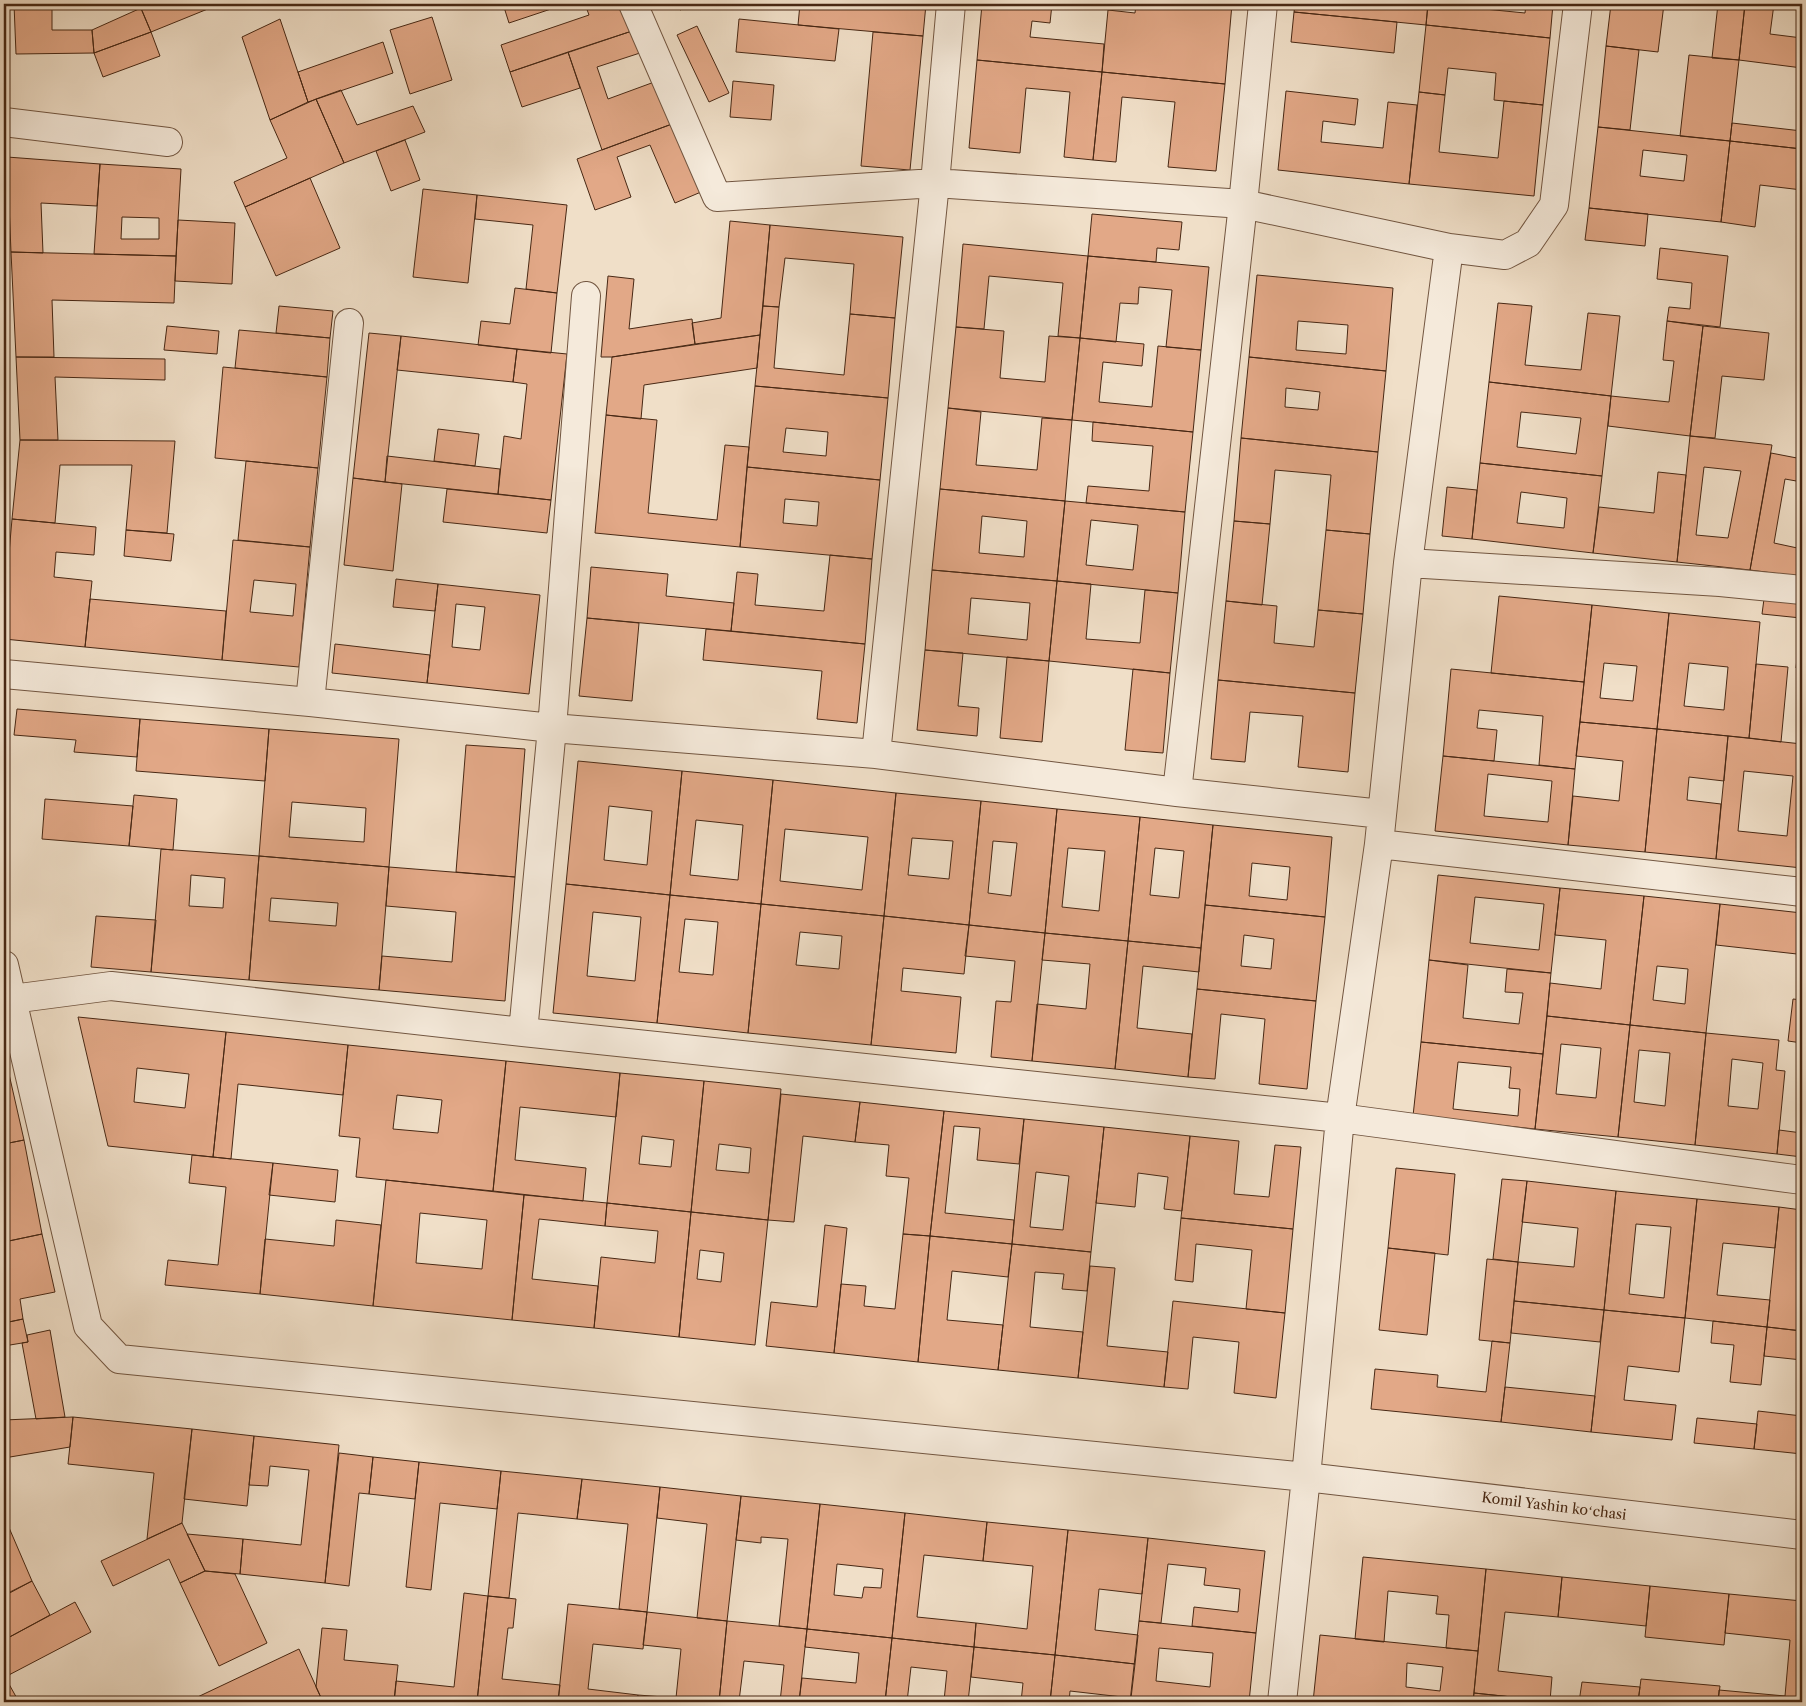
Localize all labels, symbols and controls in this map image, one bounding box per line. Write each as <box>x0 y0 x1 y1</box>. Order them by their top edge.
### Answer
street label: Komil Yashin koʻchasi <box>1481 1488 1627 1524</box>

